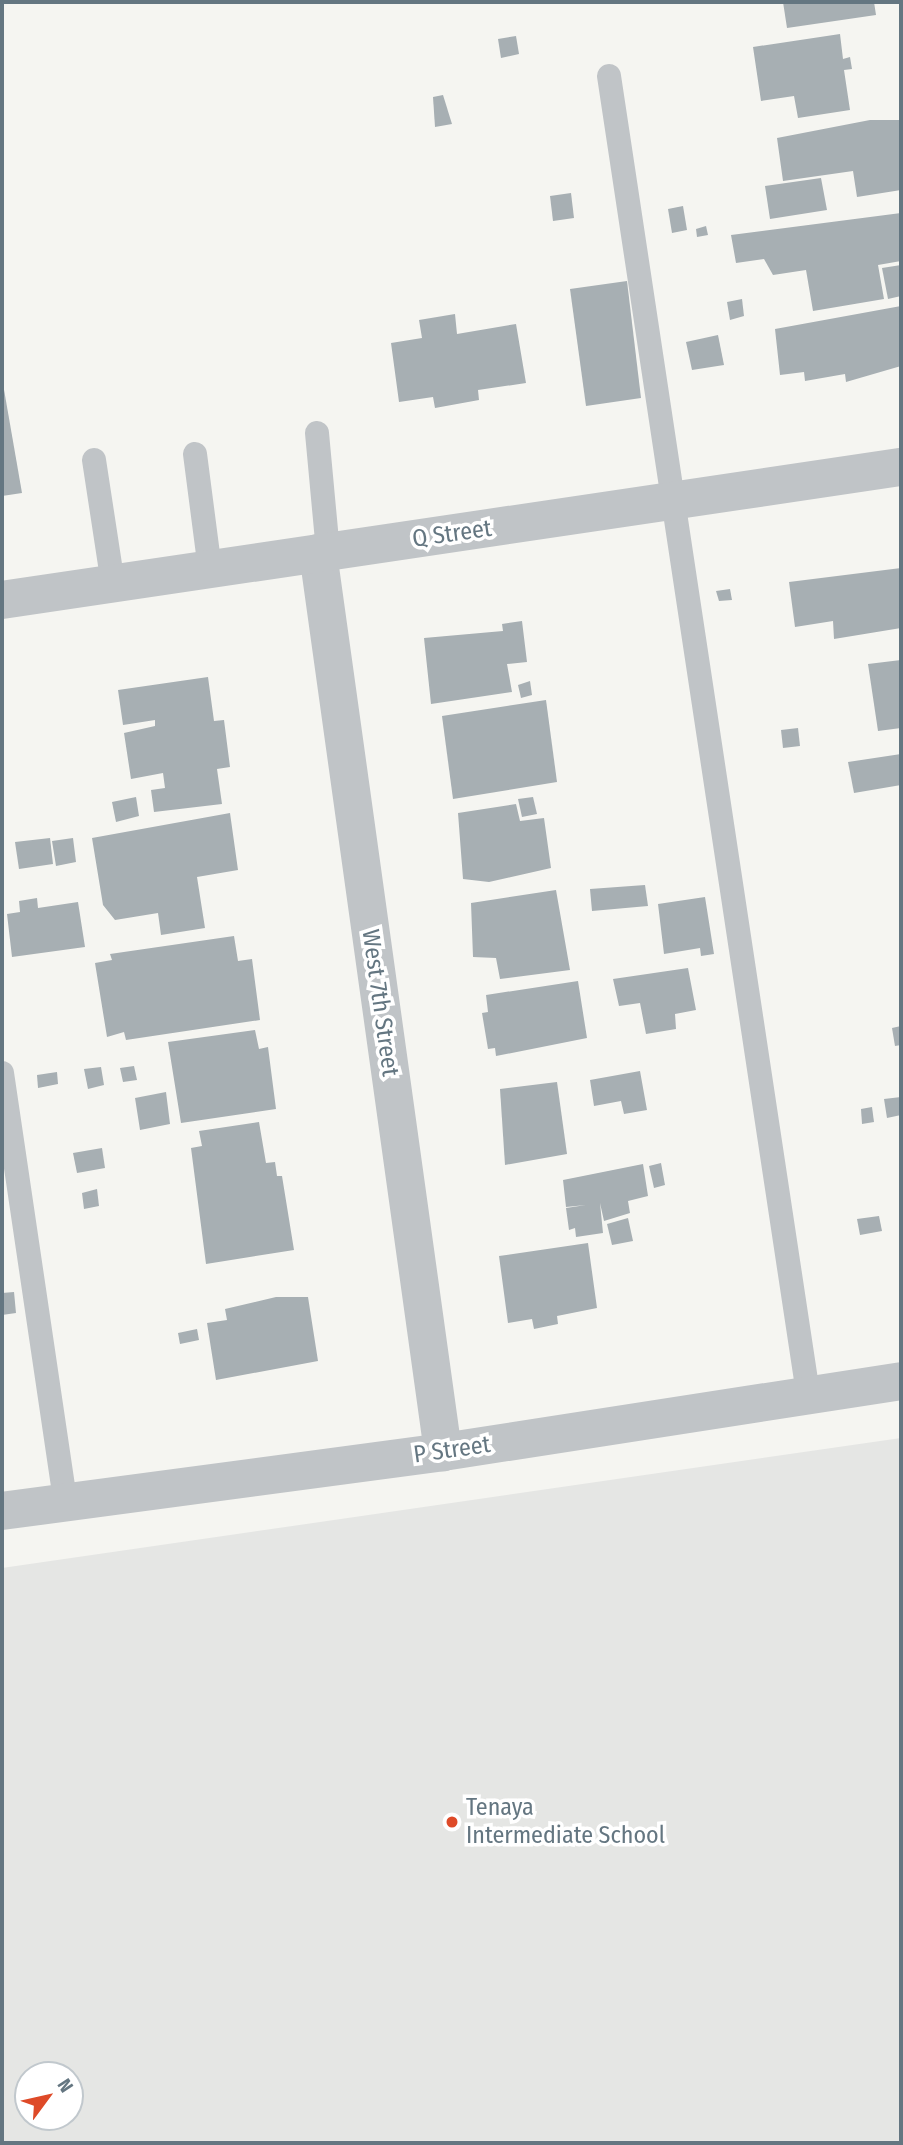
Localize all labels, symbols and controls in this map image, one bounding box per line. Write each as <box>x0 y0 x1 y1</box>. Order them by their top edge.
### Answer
street label: Q Street <box>411 514 493 554</box>
street label: West 7th Street <box>355 928 405 1078</box>
street label: P Street <box>412 1430 492 1470</box>
place label: Tenaya Intermediate School <box>466 1794 665 1850</box>
marker: Tenaya Intermediate School <box>444 1814 460 1830</box>
north arrow <box>14 2061 84 2131</box>
text: N <box>53 2074 78 2096</box>

